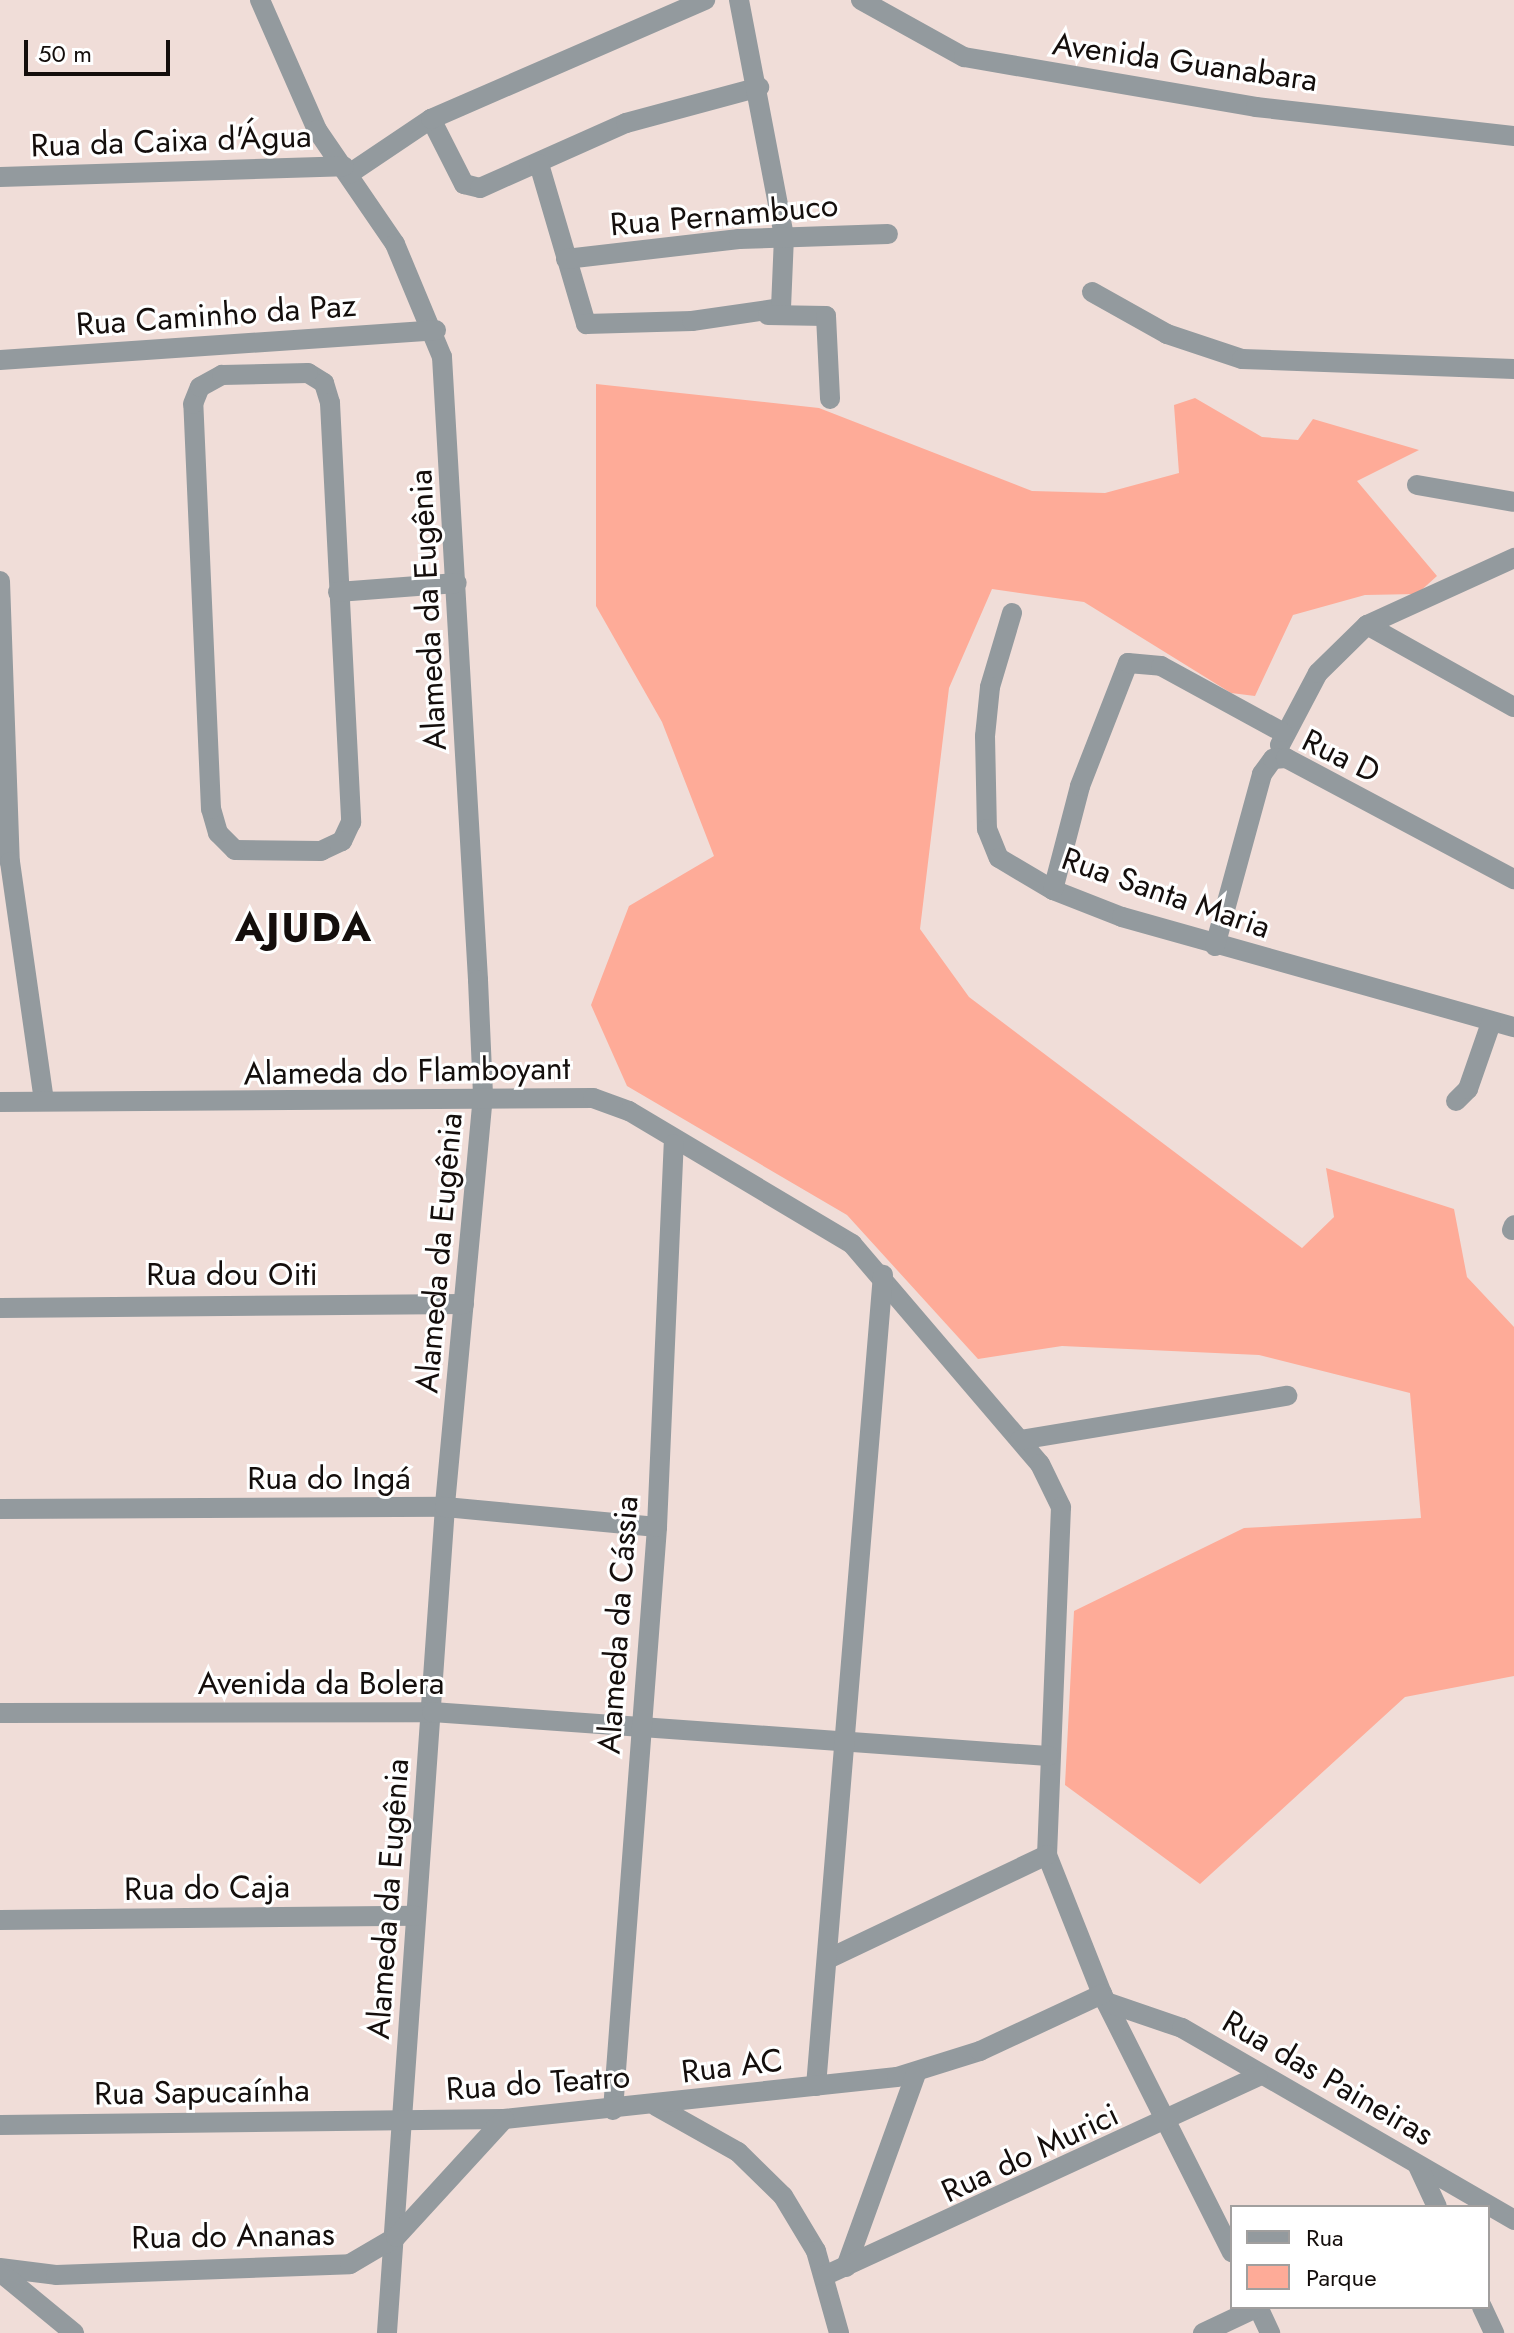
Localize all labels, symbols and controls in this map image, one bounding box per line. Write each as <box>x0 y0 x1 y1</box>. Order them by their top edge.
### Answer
scale bar <box>28 24 174 74</box>
street label: Avenida Guanabara <box>1050 24 1320 100</box>
text: 50 m <box>38 36 92 71</box>
street label: Rua da Caixa d'Água <box>30 117 312 165</box>
street label: Rua Pernambuco <box>608 186 840 244</box>
street label: Rua Caminho da Paz <box>75 286 357 344</box>
street label: Alameda da Eugênia <box>401 468 455 752</box>
street label: Rua D <box>1296 721 1386 791</box>
street label: Rua Santa Maria <box>1057 839 1275 947</box>
district label: AJUDA <box>235 903 373 951</box>
street label: Alameda do Flamboyant <box>243 1049 571 1093</box>
street label: Alameda da Eugênia <box>408 1111 470 1395</box>
street label: Rua dou Oiti <box>146 1255 318 1293</box>
street label: Rua do Ingá <box>247 1459 411 1497</box>
street label: Alameda da Cássia <box>590 1495 646 1755</box>
street label: Avenida da Bolera <box>198 1664 444 1702</box>
street label: Alameda da Eugênia <box>359 1757 417 2041</box>
street label: Rua do Caja <box>124 1867 290 1909</box>
street label: Rua das Paineiras <box>1216 2002 1440 2154</box>
street label: Rua AC <box>679 2041 785 2091</box>
street label: Rua do Teatro <box>445 2057 631 2109</box>
street label: Rua Sapucaínha <box>94 2071 310 2113</box>
street label: Rua do Murici <box>935 2095 1125 2211</box>
legend <box>1230 2205 1490 2309</box>
street label: Rua do Ananas <box>131 2215 335 2257</box>
text: Rua <box>1306 2220 1344 2255</box>
text: Parque <box>1306 2260 1377 2295</box>

